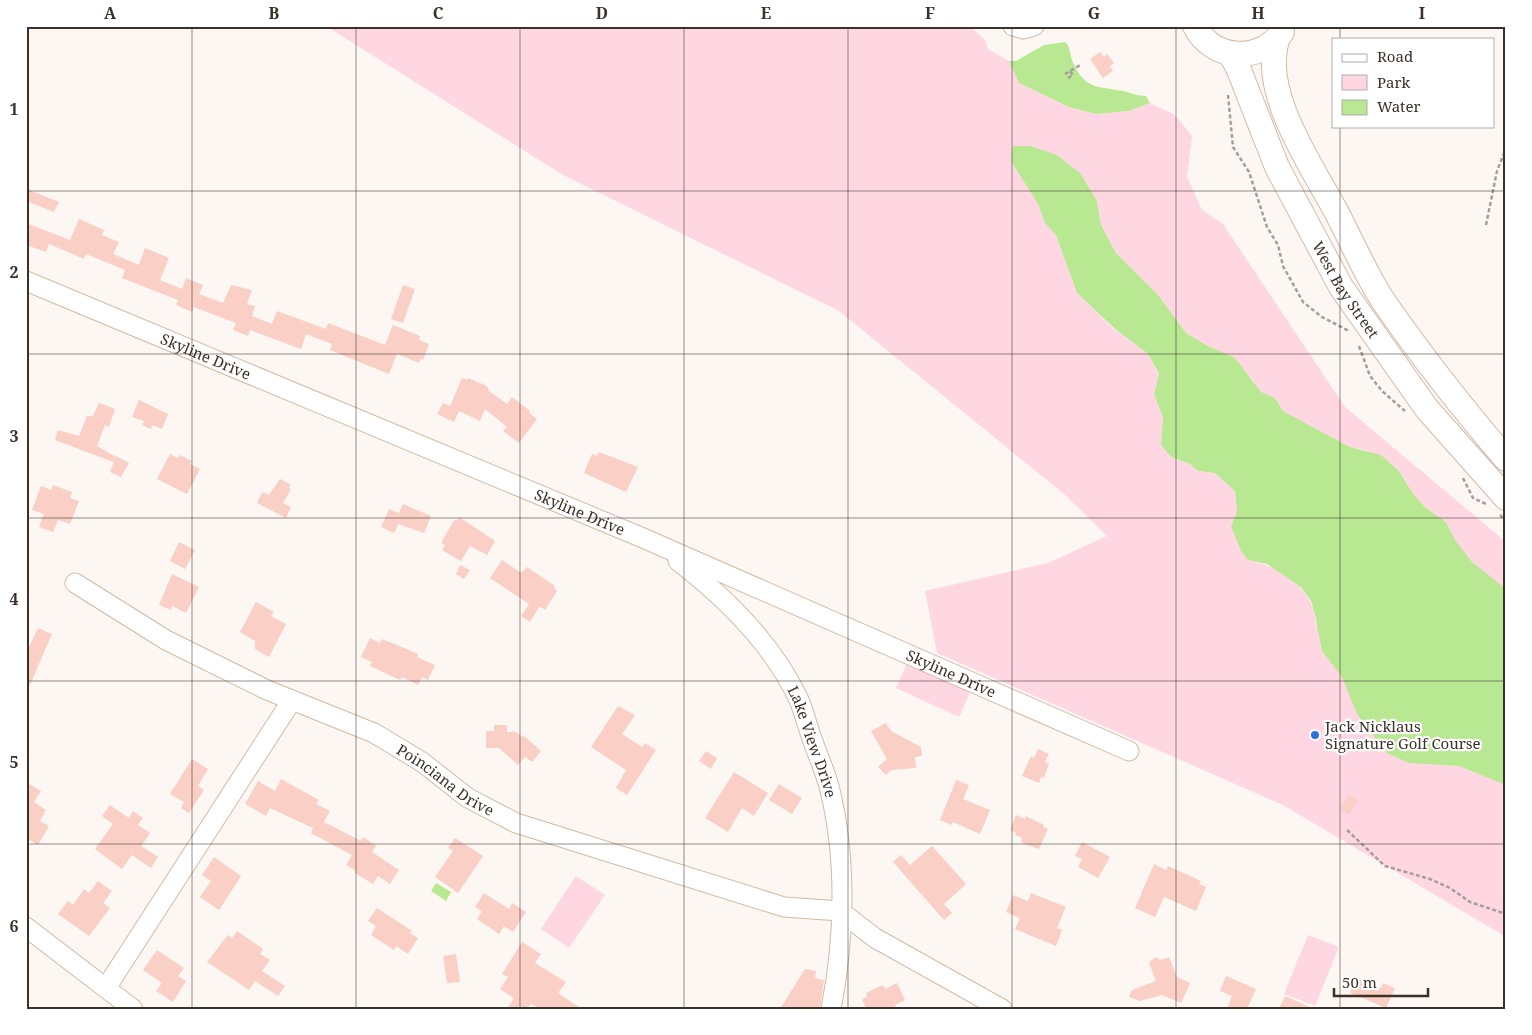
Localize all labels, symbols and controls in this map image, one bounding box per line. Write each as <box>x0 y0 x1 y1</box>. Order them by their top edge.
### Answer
text: A <box>104 2 117 24</box>
text: B <box>269 2 280 24</box>
text: C <box>433 2 444 24</box>
text: D <box>596 2 608 24</box>
text: E <box>761 2 771 24</box>
text: F <box>925 2 935 24</box>
text: G <box>1088 2 1100 24</box>
text: H <box>1251 2 1265 24</box>
text: I <box>1419 2 1425 24</box>
legend <box>1332 38 1494 128</box>
text: Road <box>1377 46 1413 66</box>
text: Park <box>1377 72 1411 92</box>
text: Water <box>1377 96 1420 116</box>
text: 1 <box>9 98 19 120</box>
street label: West Bay Street <box>1308 237 1384 342</box>
text: 2 <box>9 261 19 283</box>
street label: Skyline Drive <box>158 328 254 384</box>
text: 3 <box>9 425 19 447</box>
street label: Skyline Drive <box>532 484 628 539</box>
text: 4 <box>9 588 19 610</box>
street label: Skyline Drive <box>903 645 999 702</box>
street label: Lake View Drive <box>784 682 841 800</box>
place label: Jack Nicklaus Signature Golf Course <box>1324 716 1481 753</box>
marker: Jack Nicklaus Signature Golf Course <box>1309 729 1321 741</box>
street label: Poinciana Drive <box>393 739 498 820</box>
text: 5 <box>9 751 19 773</box>
text: 6 <box>9 915 19 937</box>
scale bar <box>1334 965 1428 997</box>
text: 50 m <box>1342 972 1377 992</box>

